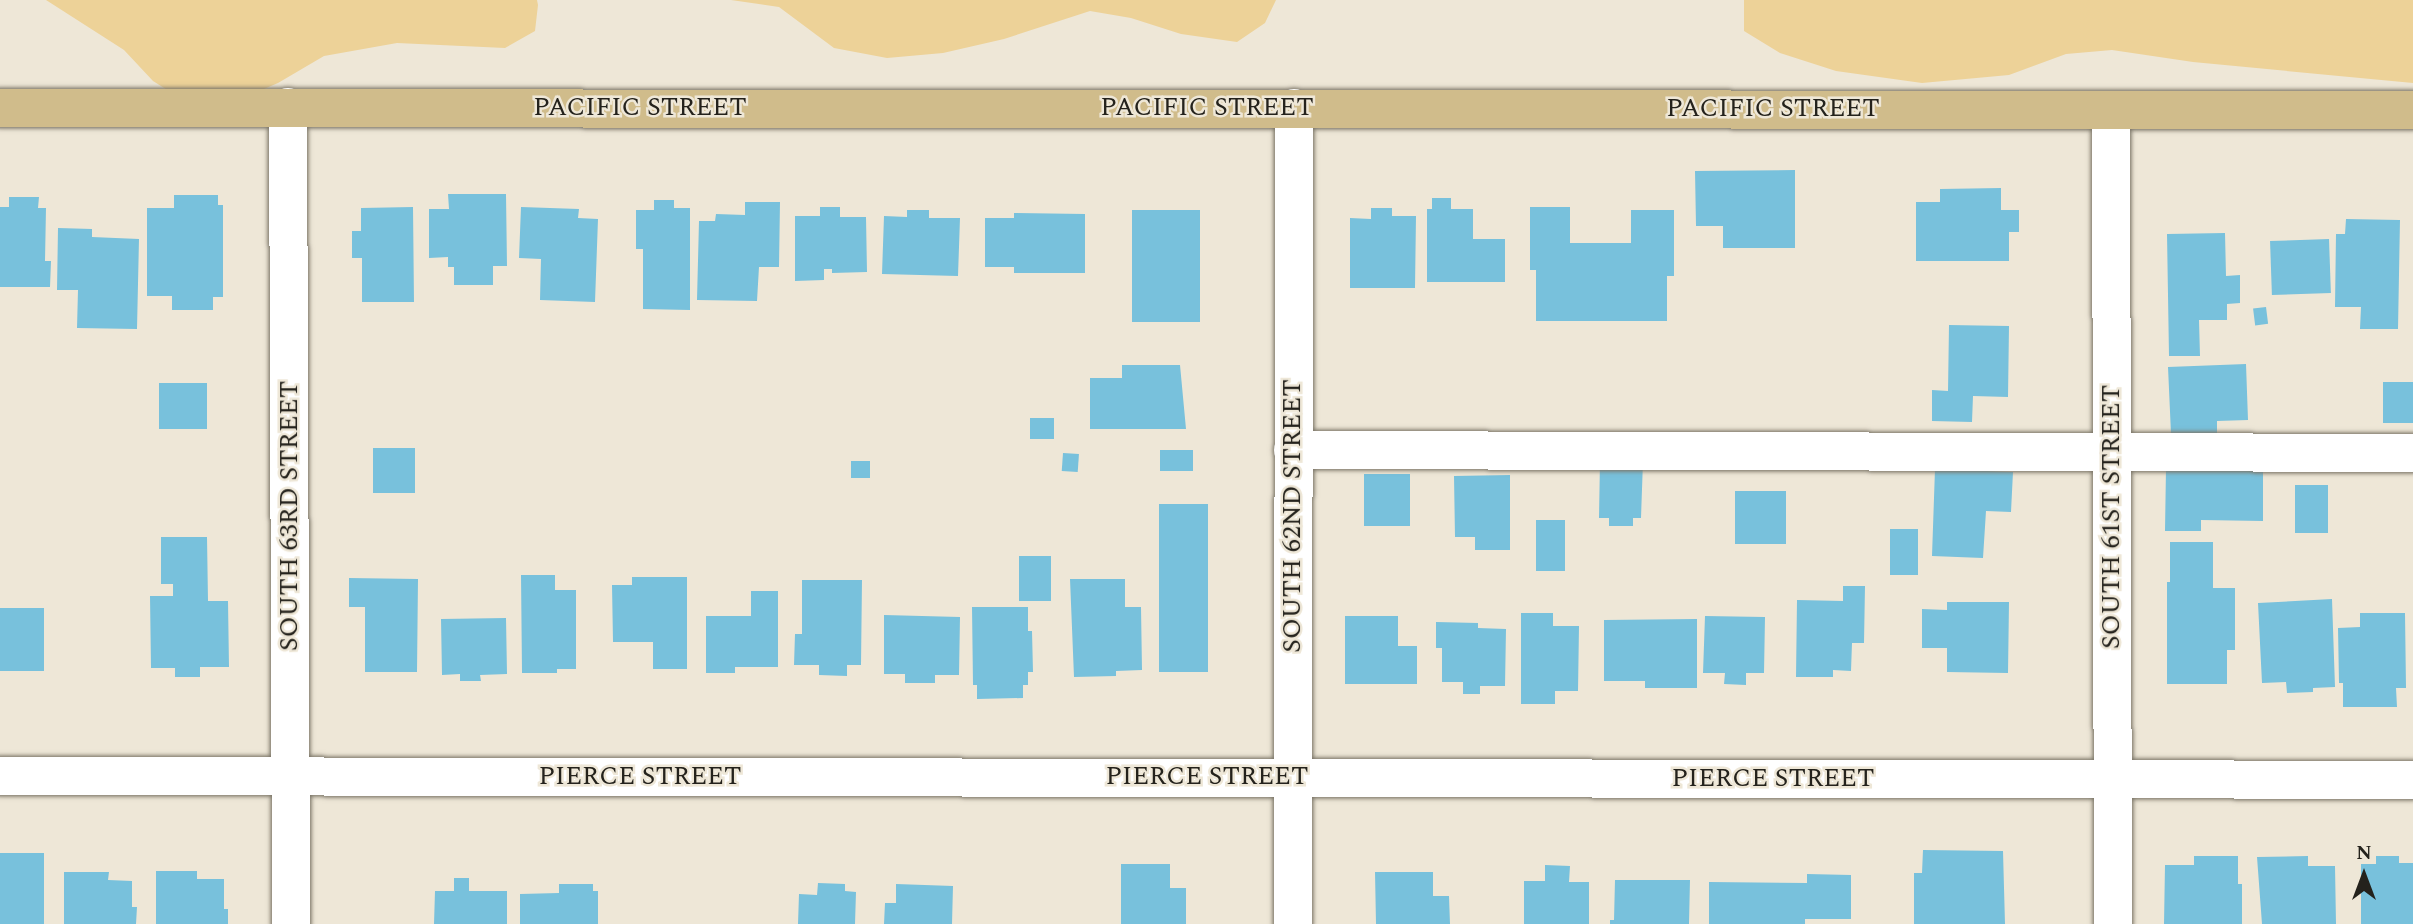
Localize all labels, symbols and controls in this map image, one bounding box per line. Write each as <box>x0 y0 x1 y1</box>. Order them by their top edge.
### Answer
street label: PACIFIC STREET <box>533 92 747 124</box>
street label: PACIFIC STREET <box>1100 92 1314 124</box>
street label: PACIFIC STREET <box>1666 93 1880 125</box>
street label: SOUTH 62ND STREET <box>1277 379 1309 653</box>
street label: SOUTH 63RD STREET <box>274 381 306 651</box>
street label: SOUTH 61ST STREET <box>2096 385 2128 649</box>
street label: PIERCE STREET <box>538 761 742 793</box>
street label: PIERCE STREET <box>1105 761 1309 793</box>
street label: PIERCE STREET <box>1671 763 1875 795</box>
text: N <box>2356 839 2372 868</box>
north arrow <box>2329 840 2399 910</box>

